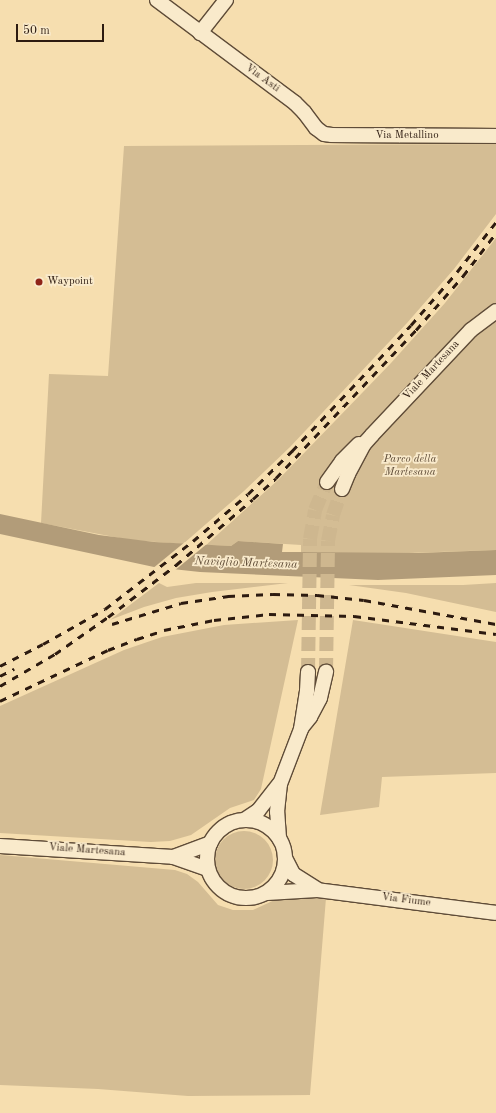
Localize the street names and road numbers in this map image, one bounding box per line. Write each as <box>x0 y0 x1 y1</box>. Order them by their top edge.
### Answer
street label: Via Asti <box>242 62 282 96</box>
street label: Via Metallino <box>375 129 439 143</box>
street label: Viale Martesana <box>401 338 463 404</box>
street label: Viale Martesana <box>48 842 126 860</box>
street label: Via Fiume <box>381 891 431 911</box>

